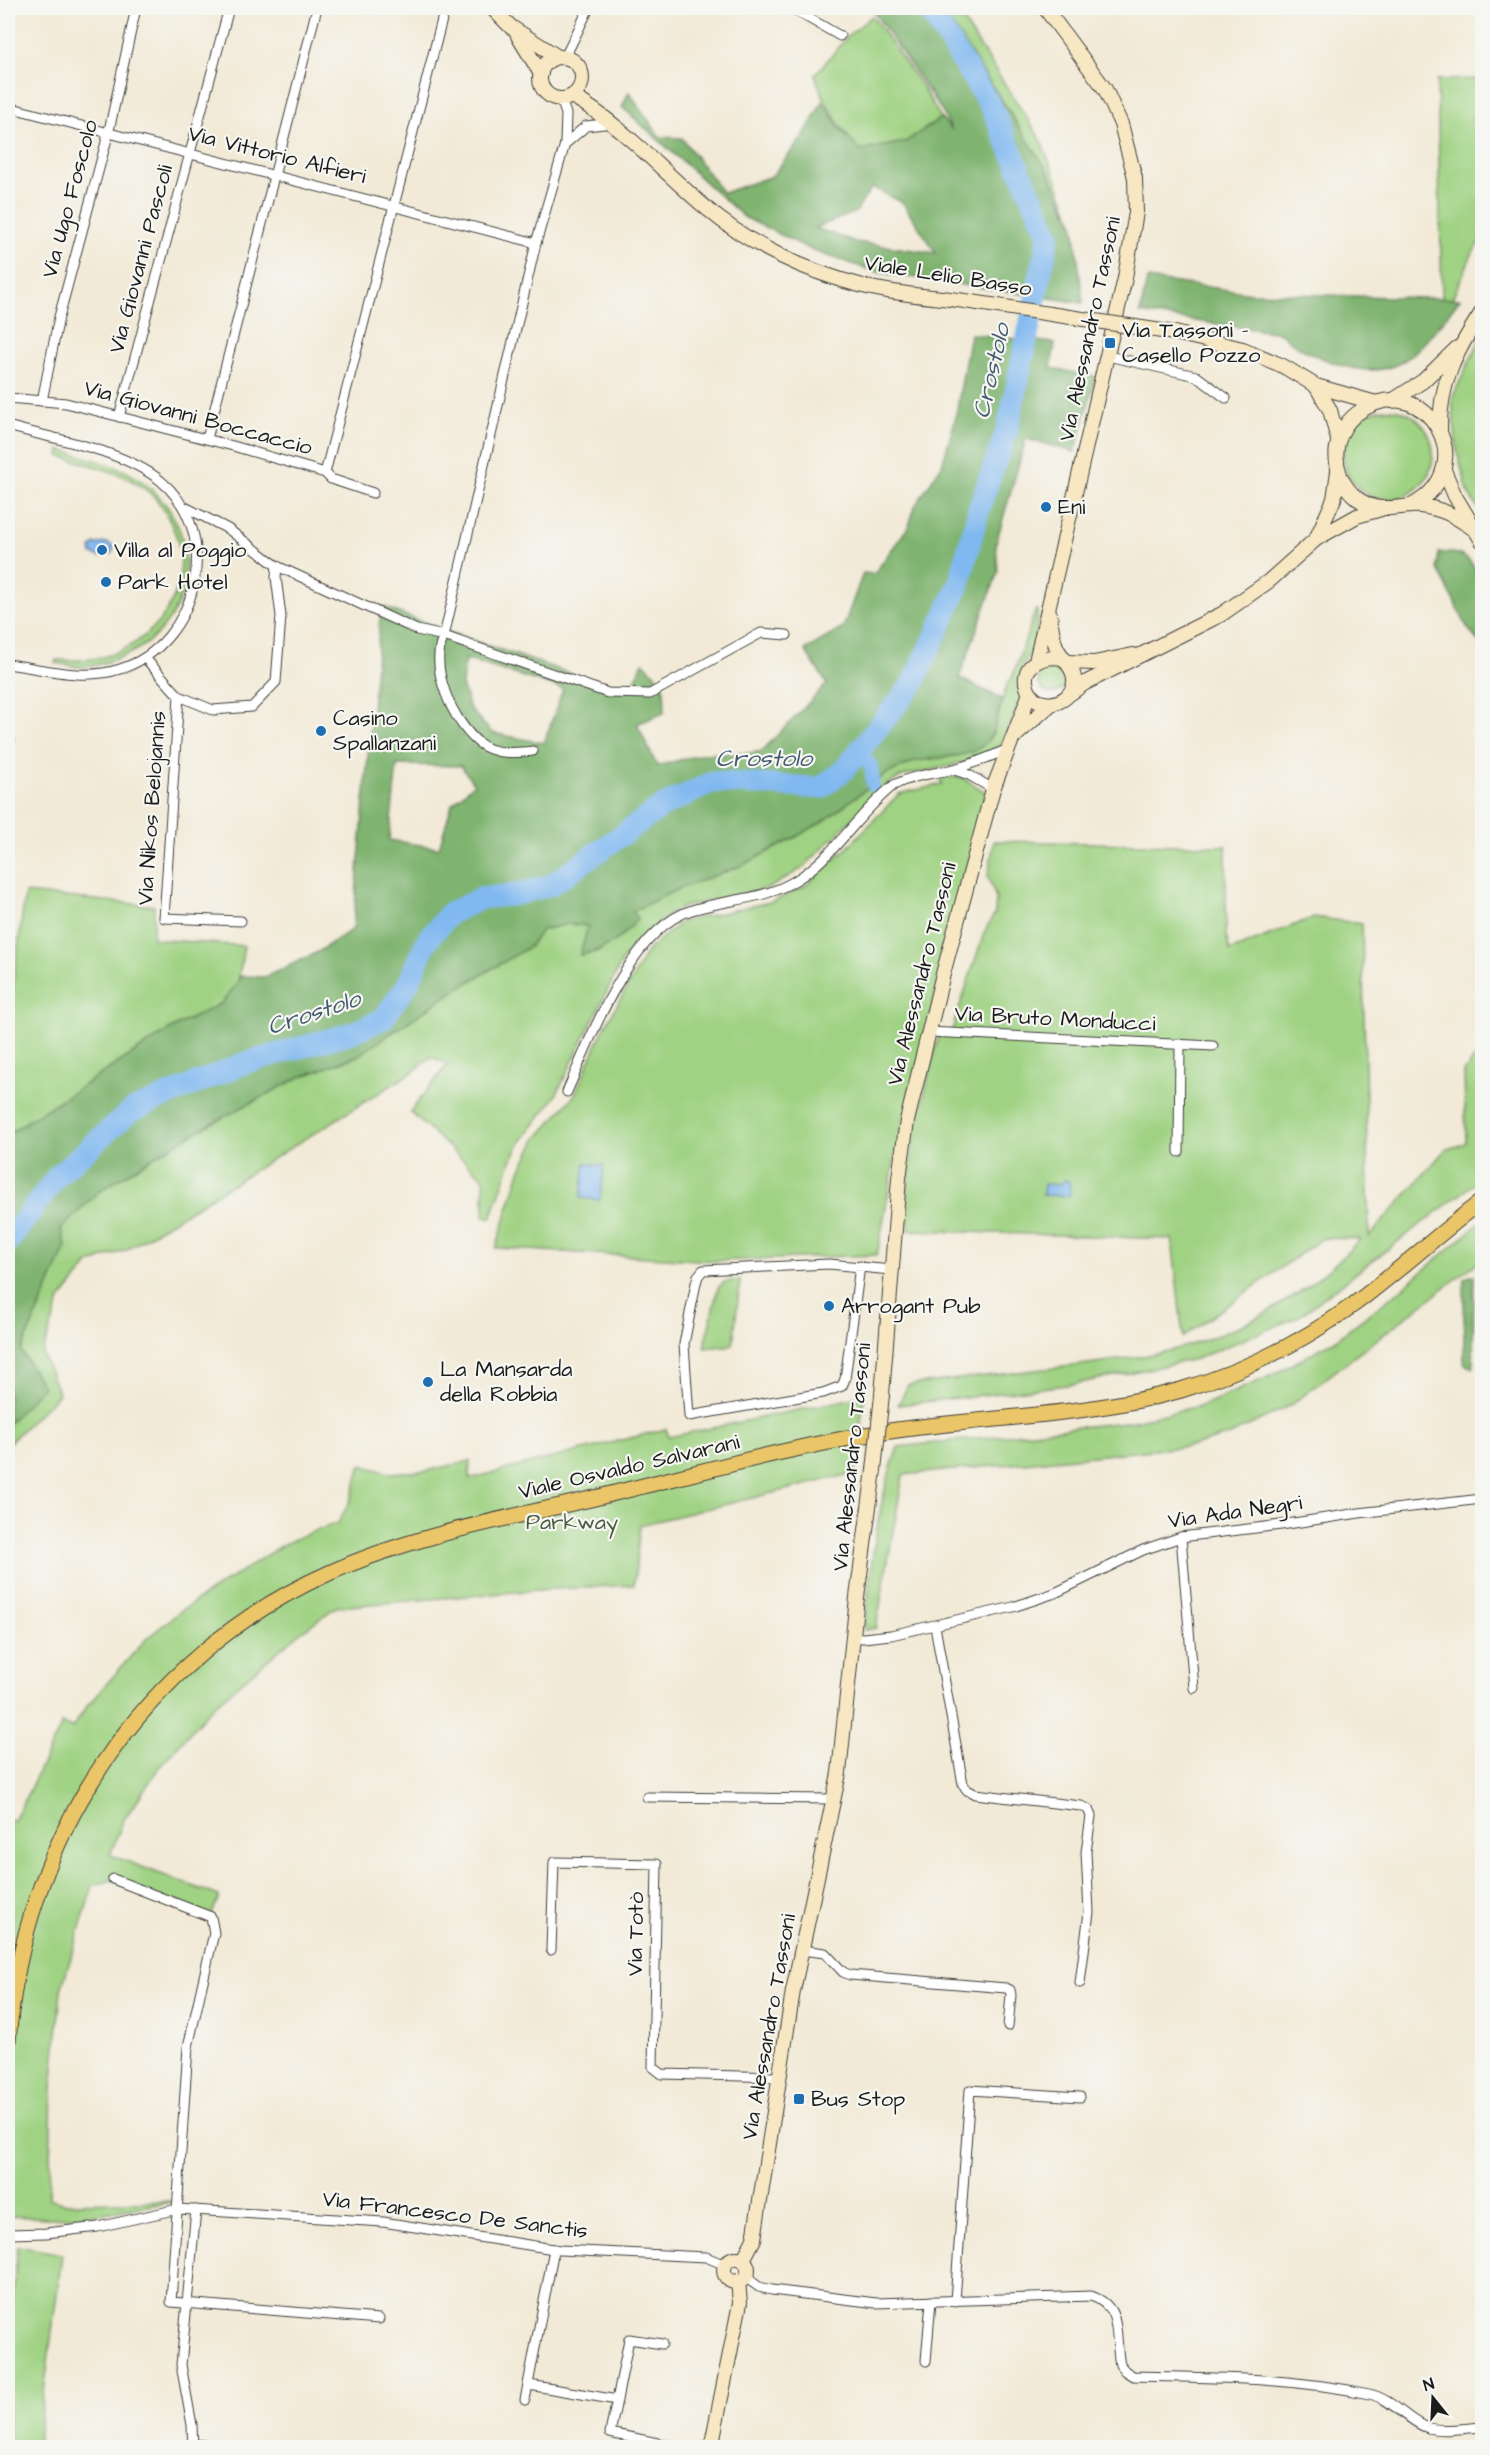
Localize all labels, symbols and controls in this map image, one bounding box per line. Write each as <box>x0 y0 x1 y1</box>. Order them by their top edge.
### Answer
street label: Via Ugo Foscolo <box>34 116 107 282</box>
street label: Via Vittorio Alfieri <box>185 118 369 192</box>
street label: Via Giovanni Pascoli <box>101 161 181 357</box>
street label: Via Alessandro Tassoni <box>1051 214 1129 444</box>
street label: Viale Lelio Basso <box>862 247 1034 305</box>
place label: Via Tassoni - Casello Pozzo <box>1122 315 1261 371</box>
water label: Crostolo <box>965 319 1020 422</box>
marker: Via Tassoni - Casello Pozzo <box>1103 336 1117 350</box>
street label: Via Giovanni Boccaccio <box>80 373 316 464</box>
place label: Eni <box>1058 492 1085 523</box>
marker: Eni <box>1039 500 1053 514</box>
place label: Villa al Poggio <box>114 535 247 567</box>
marker: Villa al Poggio <box>95 543 109 557</box>
place label: Park Hotel <box>118 567 228 598</box>
marker: Park Hotel <box>99 575 113 589</box>
place label: Casino Spallanzani <box>333 703 436 759</box>
street label: Via Nikos Belojannis <box>130 710 174 906</box>
marker: Casino Spallanzani <box>314 724 328 738</box>
water label: Crostolo <box>716 742 814 776</box>
street label: Via Alessandro Tassoni <box>879 859 965 1089</box>
water label: Crostolo <box>263 981 366 1044</box>
street label: Via Bruto Monducci <box>954 998 1156 1040</box>
place label: Arrogant Pub <box>841 1291 981 1323</box>
marker: Arrogant Pub <box>822 1299 836 1313</box>
street label: Via Alessandro Tassoni <box>825 1341 879 1573</box>
place label: La Mansarda della Robbia <box>440 1354 572 1410</box>
marker: La Mansarda della Robbia <box>421 1375 435 1389</box>
street label: Viale Osvaldo Salvarani <box>515 1426 743 1508</box>
street label: Via Ada Negri <box>1166 1487 1304 1538</box>
park label: Parkway <box>526 1507 618 1539</box>
street label: Via Totò <box>620 1891 652 1977</box>
street label: Via Alessandro Tassoni <box>734 1911 804 2143</box>
place label: Bus Stop <box>811 2084 905 2115</box>
marker: Bus Stop <box>792 2092 806 2106</box>
street label: Via Francesco De Sanctis <box>321 2183 589 2247</box>
north arrow <box>1403 2368 1463 2428</box>
text: N <box>1421 2373 1437 2397</box>

